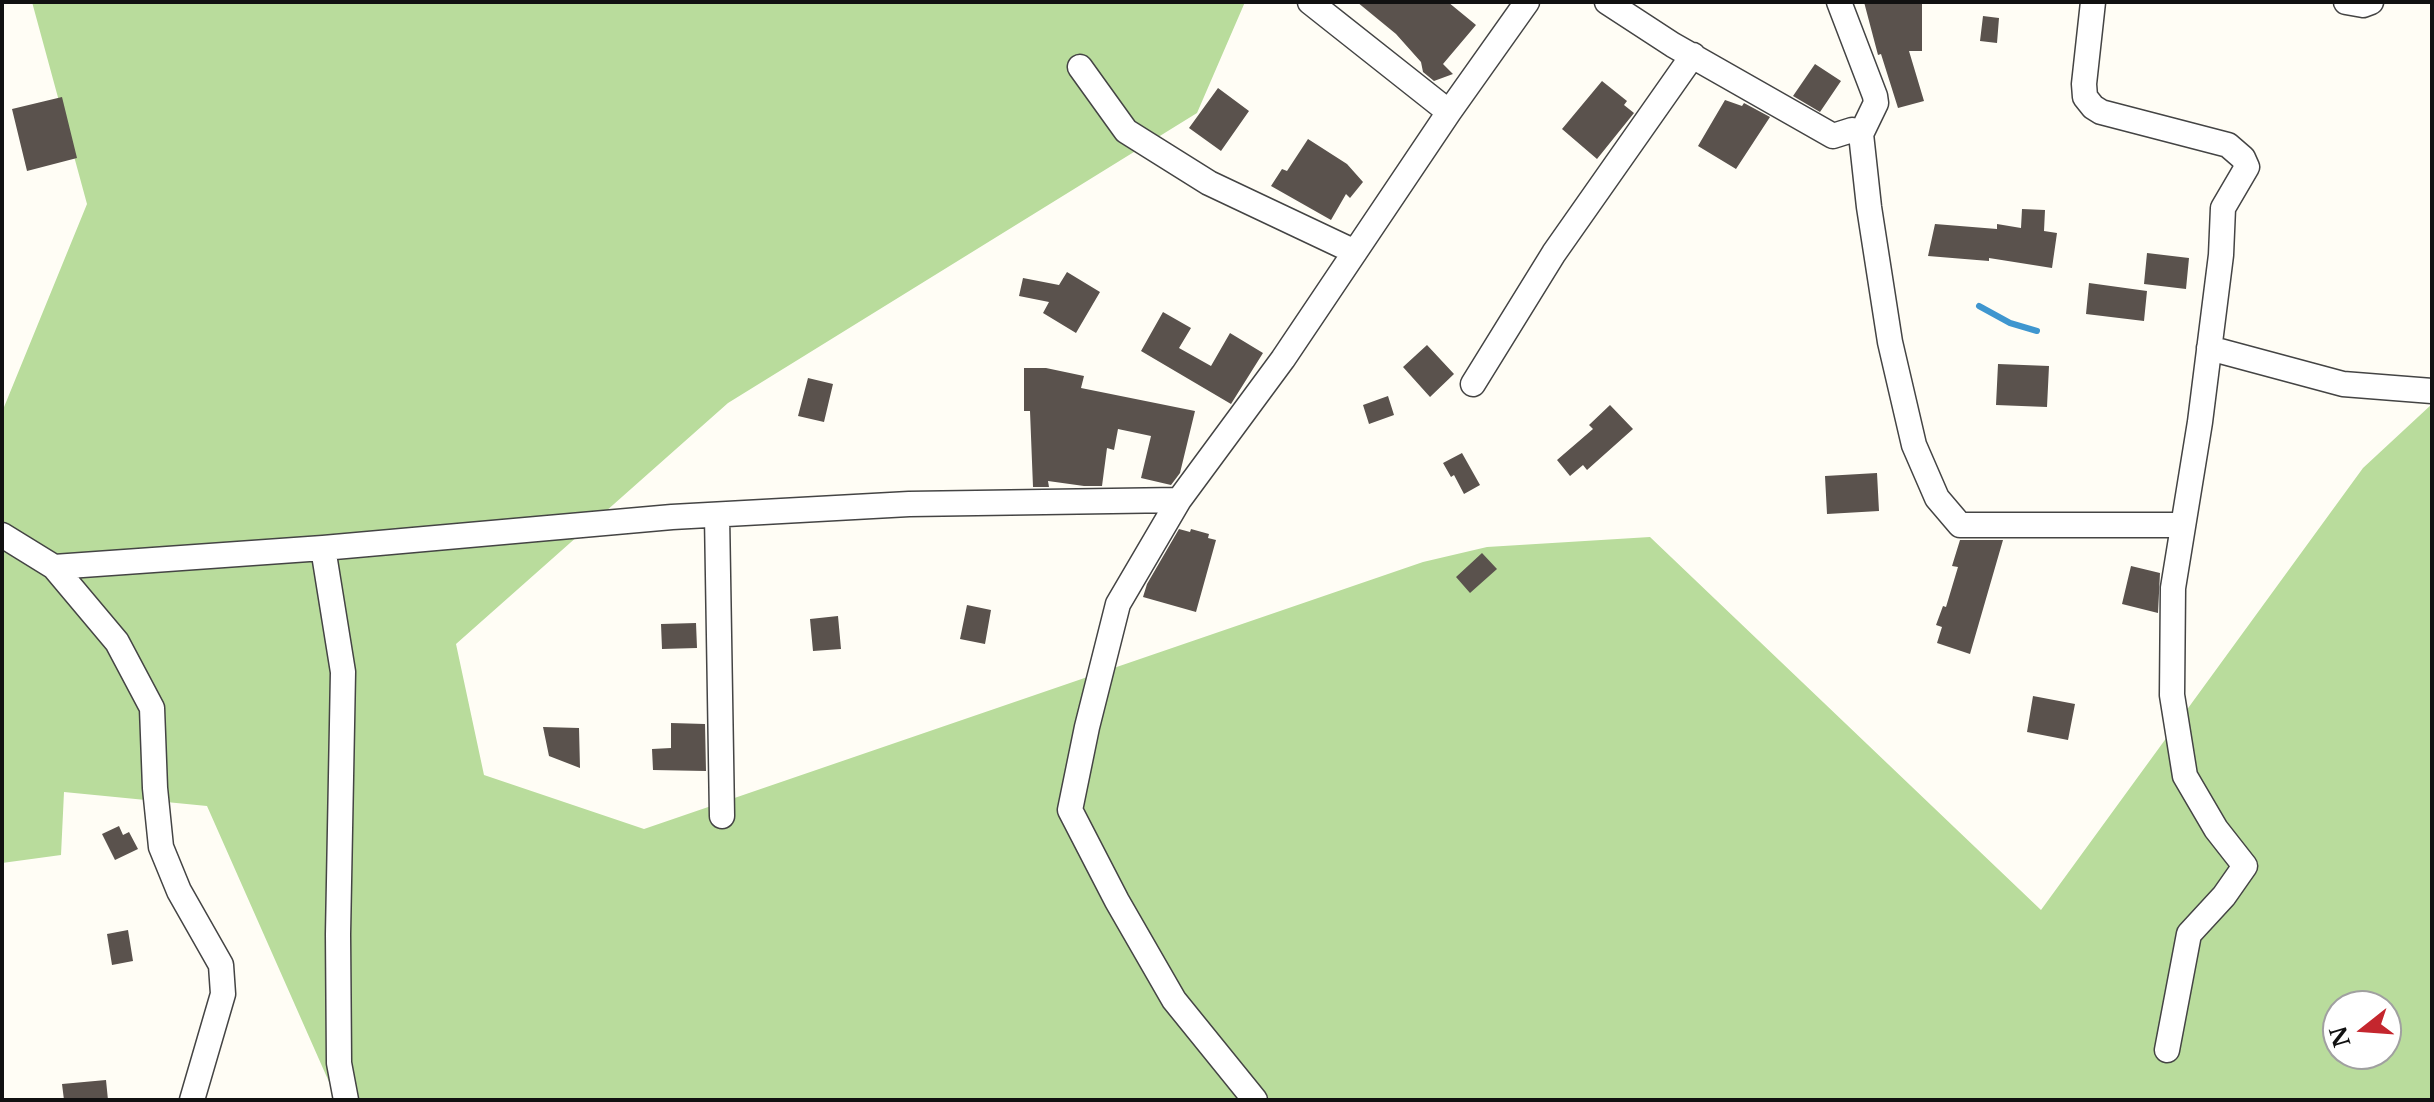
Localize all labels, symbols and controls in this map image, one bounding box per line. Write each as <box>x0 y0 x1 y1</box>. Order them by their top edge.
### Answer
north arrow <box>2322 990 2402 1070</box>
text: N <box>2325 1023 2356 1050</box>

